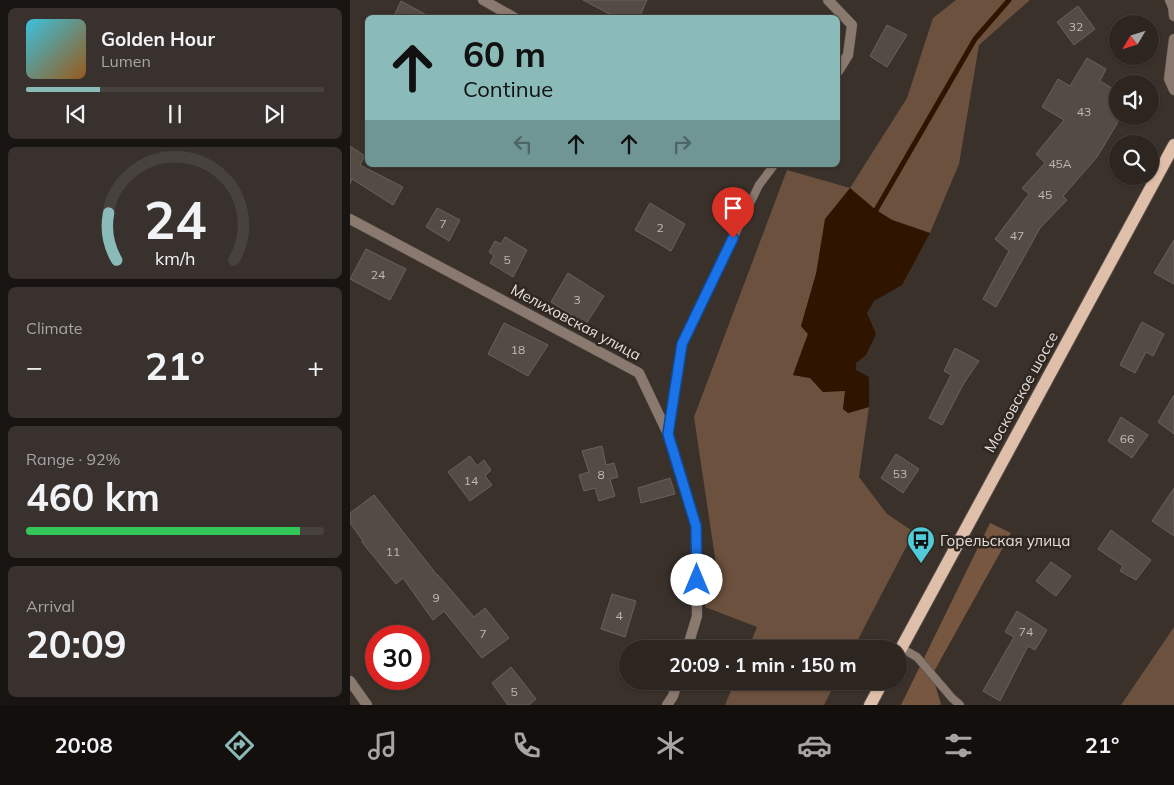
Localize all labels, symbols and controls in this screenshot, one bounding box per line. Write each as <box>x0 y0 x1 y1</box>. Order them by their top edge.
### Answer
north arrow <box>1109 15 1159 65</box>
map controls <box>1109 15 1159 185</box>
house number: 32 <box>1069 19 1083 34</box>
text: Golden Hour <box>101 27 215 51</box>
text: 60 m <box>463 32 546 76</box>
icon: ahead <box>380 35 445 100</box>
text: Lumen <box>101 51 151 71</box>
text: Continue <box>463 75 553 103</box>
button: sound <box>1109 75 1159 125</box>
icon: previous <box>62 100 90 128</box>
icon: pause <box>161 100 189 128</box>
icon: next <box>260 100 288 128</box>
house number: 43 <box>1077 104 1091 119</box>
icon: left <box>509 130 537 158</box>
icon: ahead <box>562 130 590 158</box>
icon: ahead <box>615 130 643 158</box>
icon: right <box>668 130 696 158</box>
button: search <box>1109 135 1159 185</box>
house number: 45А <box>1048 156 1072 171</box>
text: 24 <box>144 187 206 252</box>
pin <box>712 187 754 238</box>
house number: 45 <box>1038 187 1052 202</box>
icon: arrive <box>719 194 747 222</box>
house number: 7 <box>439 216 447 231</box>
house number: 2 <box>656 220 664 235</box>
house number: 47 <box>1010 228 1024 243</box>
text: km/h <box>155 247 195 269</box>
house number: 5 <box>503 252 511 267</box>
house number: 24 <box>371 267 385 282</box>
street label: Мелиховская улица <box>508 280 644 364</box>
house number: 3 <box>573 292 581 307</box>
text: Climate <box>26 318 82 338</box>
street label: Московское шоссе <box>980 328 1062 456</box>
text: 21° <box>145 342 205 390</box>
house number: 18 <box>511 342 525 357</box>
text: − <box>26 349 43 384</box>
text: + <box>307 349 324 384</box>
house number: 66 <box>1120 431 1134 446</box>
text: Range · 92% <box>26 449 121 469</box>
house number: 53 <box>893 466 907 481</box>
house number: 8 <box>597 467 605 482</box>
text: 460 km <box>26 473 160 521</box>
house number: 14 <box>464 473 478 488</box>
bus stop icon: Горельская улица <box>906 525 936 564</box>
place label: Горельская улица <box>940 531 1070 550</box>
house number: 11 <box>386 544 400 559</box>
position arrow <box>670 553 722 605</box>
house number: 9 <box>432 590 440 605</box>
text: Arrival <box>26 596 75 616</box>
house number: 4 <box>615 608 623 623</box>
text: 20:09 <box>26 620 127 668</box>
house number: 74 <box>1019 624 1033 639</box>
speed limit sign: 30 <box>365 625 430 690</box>
house number: 7 <box>479 626 487 641</box>
text: 20:09 · 1 min · 150 m <box>669 653 857 677</box>
house number: 5 <box>510 684 518 699</box>
icon: directions <box>222 728 257 763</box>
icon: music <box>365 728 400 763</box>
icon: phone <box>509 728 544 763</box>
icon: climate <box>653 728 688 763</box>
icon: car <box>797 728 832 763</box>
icon: filters <box>941 728 976 763</box>
text: 20:08 <box>54 731 113 759</box>
text: 21° <box>1085 731 1119 759</box>

